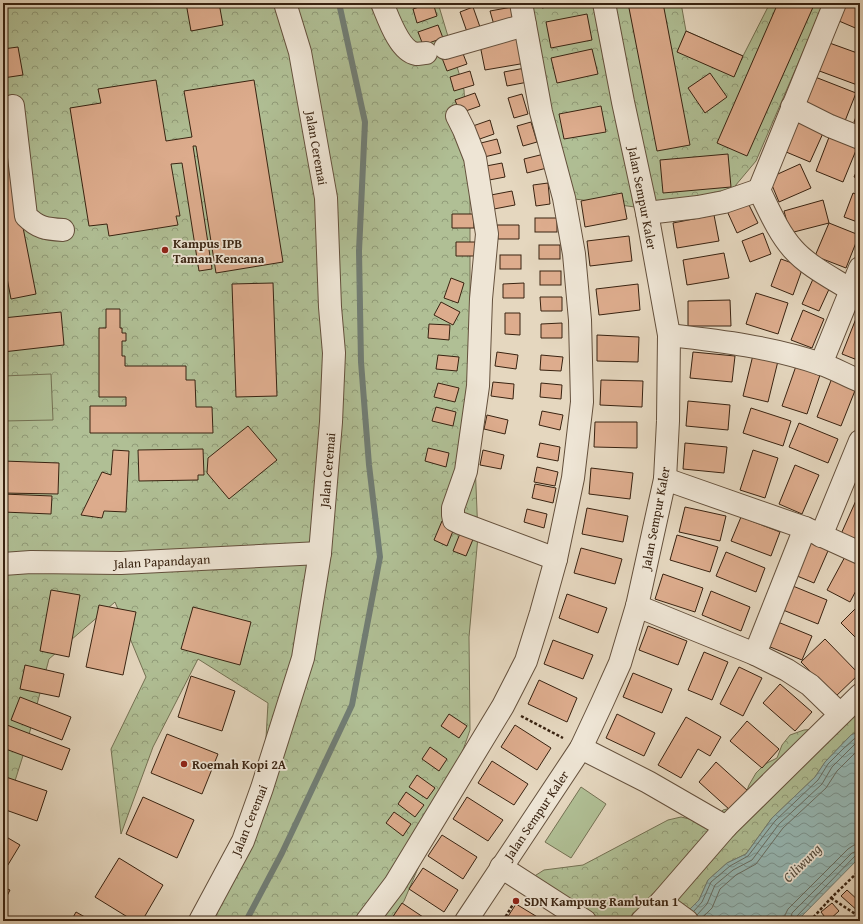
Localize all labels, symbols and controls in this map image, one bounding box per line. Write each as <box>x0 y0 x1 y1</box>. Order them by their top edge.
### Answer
street label: Jalan Ceremai <box>300 108 332 187</box>
street label: Jalan Sempur Kaler <box>623 143 662 252</box>
place label: Kampus IPB Taman Kencana <box>173 234 265 268</box>
marker: Kampus IPB Taman Kencana <box>160 245 170 255</box>
street label: Jalan Ceremai <box>315 431 340 510</box>
street label: Jalan Sempur Kaler <box>636 464 675 573</box>
street label: Jalan Papandayan <box>111 549 211 574</box>
place label: Roemah Kopi 2A <box>192 755 287 774</box>
marker: Roemah Kopi 2A <box>179 759 189 769</box>
street label: Jalan Sempur Kaler <box>498 766 574 866</box>
street label: Jalan Ceremai <box>226 782 272 860</box>
water label: Ciliwung <box>778 839 826 887</box>
place label: SDN Kampung Rambutan 1 <box>524 892 678 911</box>
marker: SDN Kampung Rambutan 1 <box>511 896 521 906</box>

